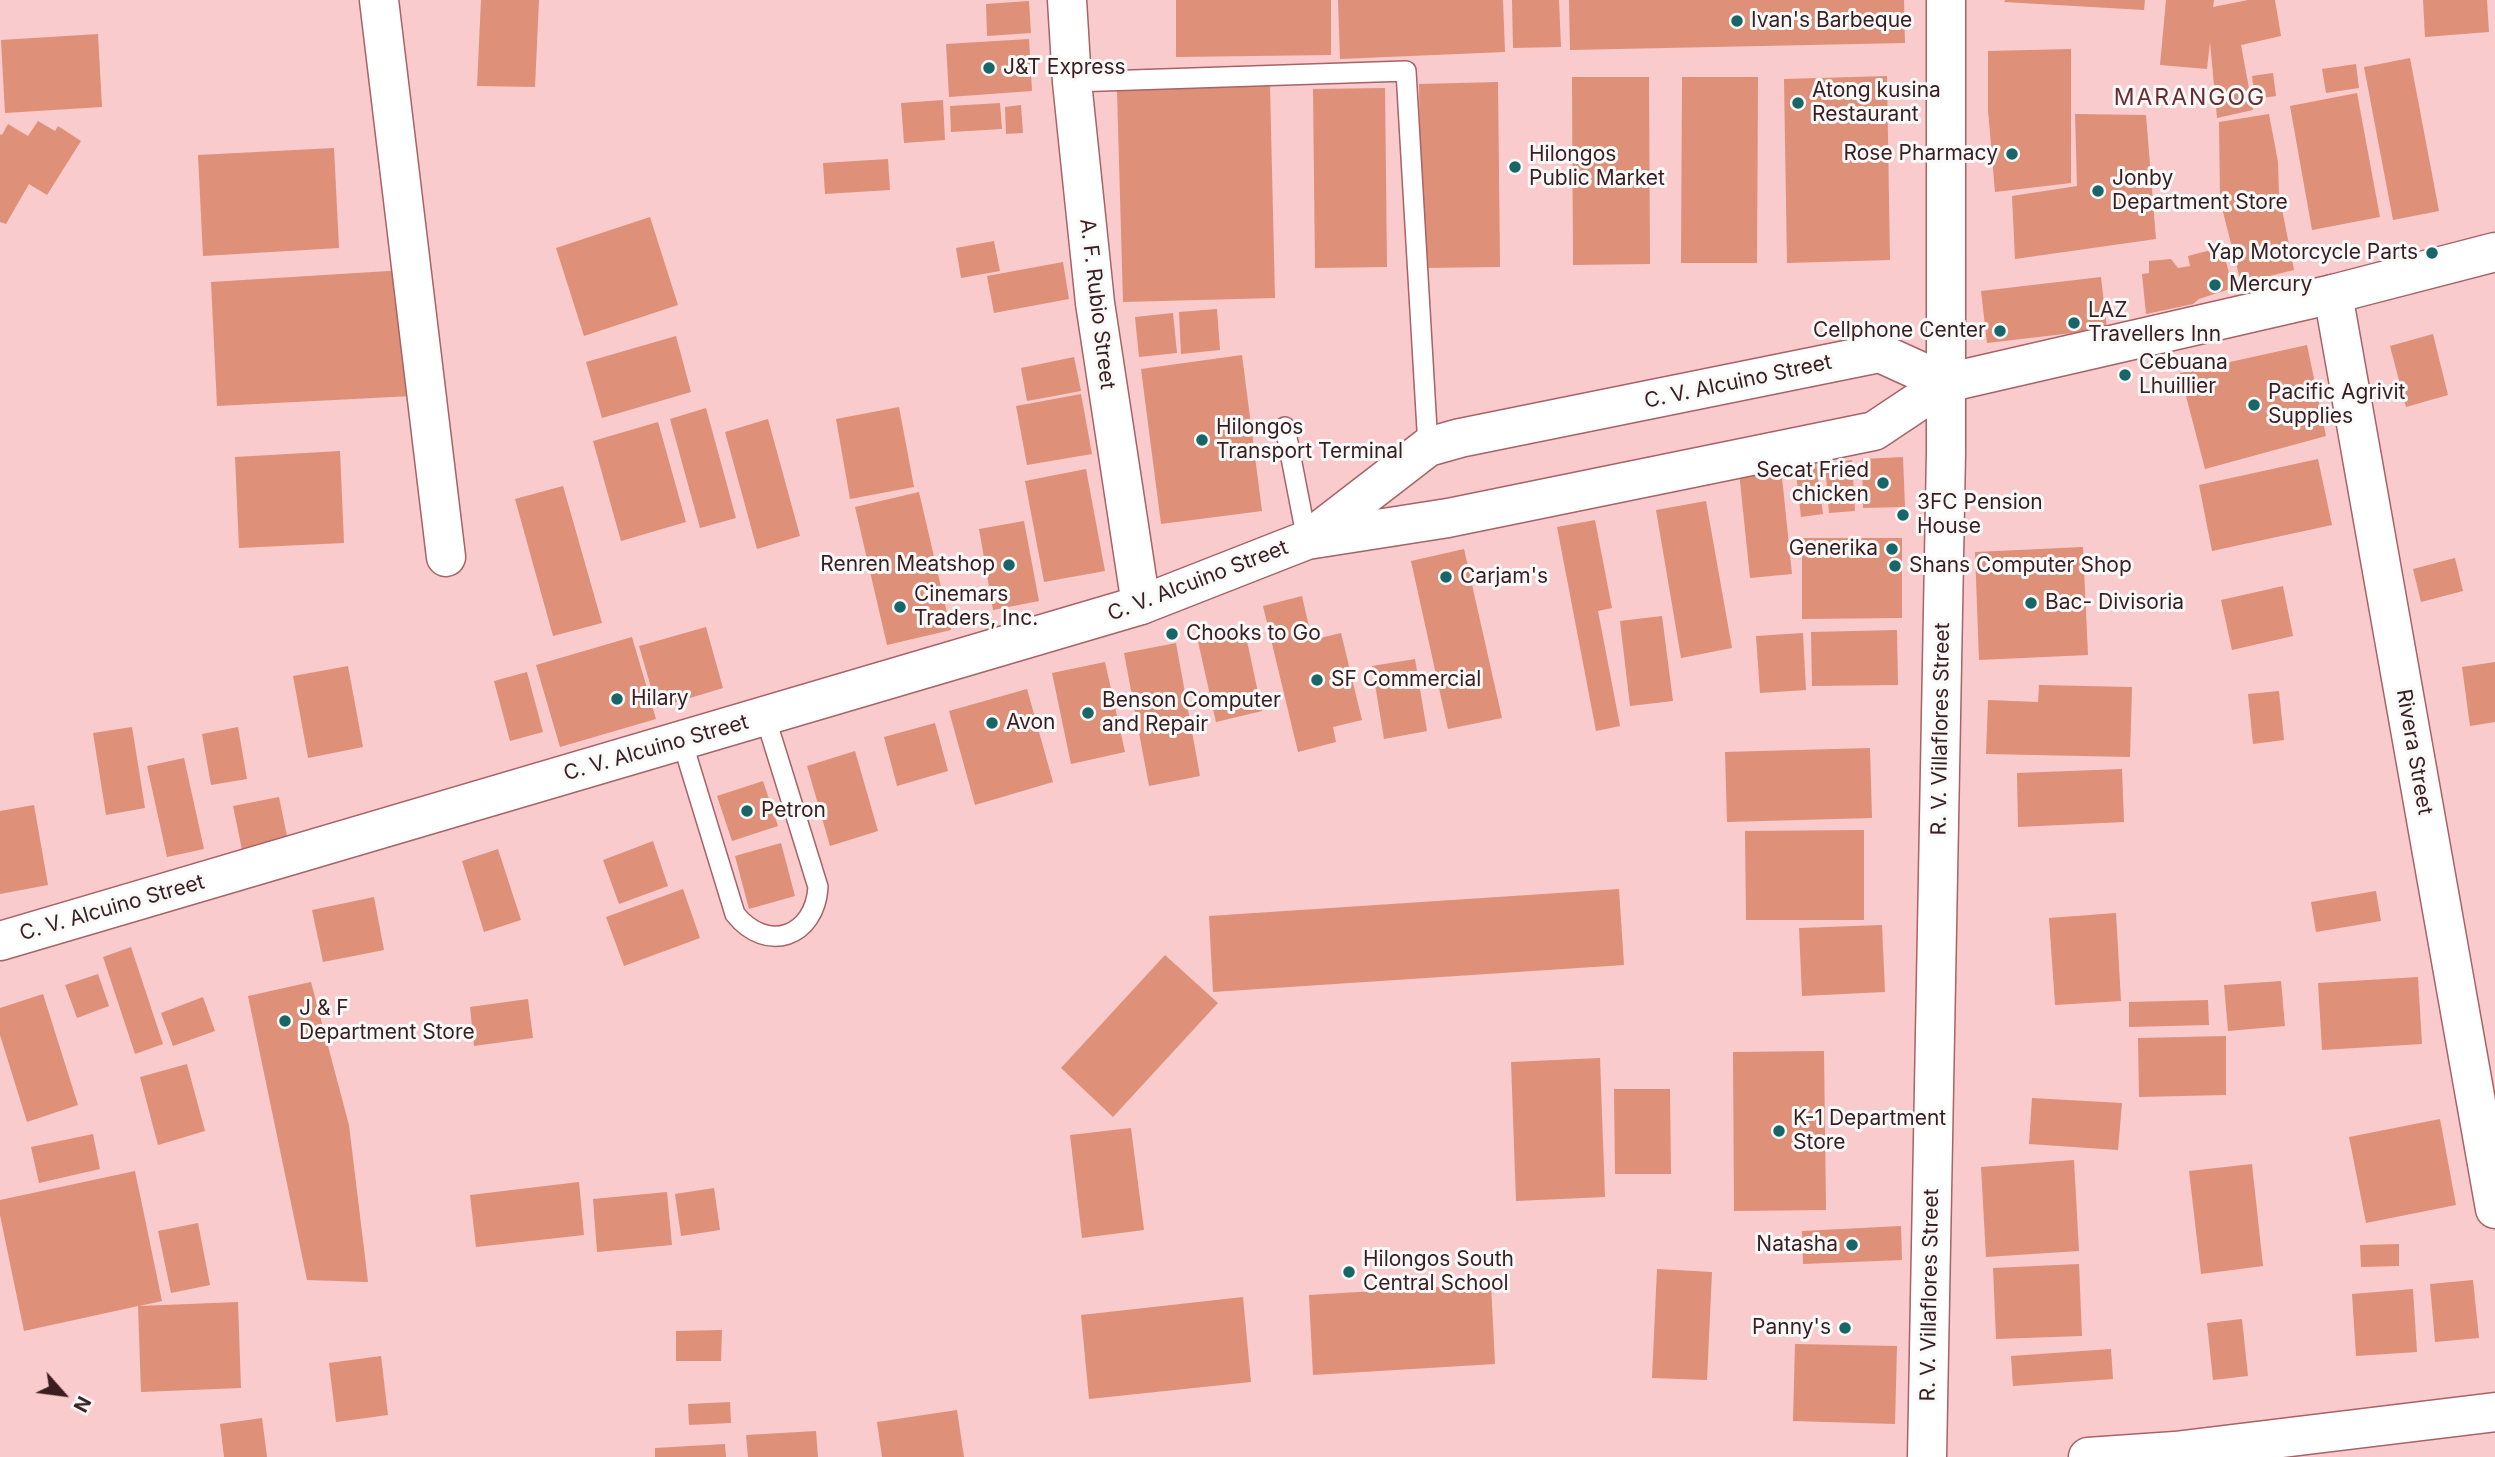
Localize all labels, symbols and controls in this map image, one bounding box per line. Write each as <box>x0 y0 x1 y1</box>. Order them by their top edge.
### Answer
place label: Ivan's Barbeque <box>1751 8 1912 34</box>
marker: Ivan's Barbeque <box>1729 13 1745 29</box>
place label: J&T Express <box>1003 55 1126 81</box>
marker: J&T Express <box>981 60 997 76</box>
place label: Atong kusina Restaurant <box>1812 78 1941 128</box>
district label: MARANGOG <box>2115 84 2265 112</box>
marker: Atong kusina Restaurant <box>1790 95 1806 111</box>
place label: Rose Pharmacy <box>1844 141 1998 167</box>
place label: Hilongos Public Market <box>1529 142 1665 192</box>
marker: Rose Pharmacy <box>2004 146 2020 162</box>
marker: Hilongos Public Market <box>1507 159 1523 175</box>
place label: Jonby Department Store <box>2112 166 2288 216</box>
marker: Jonby Department Store <box>2090 183 2106 199</box>
street label: A. F. Rubio Street <box>1074 217 1120 391</box>
place label: Yap Motorcycle Parts <box>2207 240 2418 266</box>
marker: Yap Motorcycle Parts <box>2424 245 2440 261</box>
place label: Mercury <box>2229 272 2312 298</box>
marker: Mercury <box>2207 277 2223 293</box>
place label: LAZ Travellers Inn <box>2088 298 2221 348</box>
marker: LAZ Travellers Inn <box>2066 315 2082 331</box>
place label: Cellphone Center <box>1813 318 1986 344</box>
marker: Cellphone Center <box>1992 323 2008 339</box>
street label: C. V. Alcuino Street <box>1642 350 1834 414</box>
place label: Cebuana Lhuillier <box>2139 350 2228 400</box>
marker: Cebuana Lhuillier <box>2117 367 2133 383</box>
place label: Pacific Agrivit Supplies <box>2268 380 2405 430</box>
marker: Pacific Agrivit Supplies <box>2246 397 2262 413</box>
place label: Hilongos Transport Terminal <box>1216 415 1403 465</box>
marker: Hilongos Transport Terminal <box>1194 432 1210 448</box>
place label: Secat Fried chicken <box>1756 458 1869 508</box>
marker: Secat Fried chicken <box>1875 475 1891 491</box>
place label: 3FC Pension House <box>1917 490 2043 540</box>
marker: 3FC Pension House <box>1895 507 1911 523</box>
street label: C. V. Alcuino Street <box>1104 535 1292 627</box>
place label: Generika <box>1789 536 1878 562</box>
marker: Generika <box>1884 541 1900 557</box>
place label: Renren Meatshop <box>820 552 995 578</box>
place label: Shans Computer Shop <box>1909 553 2132 579</box>
marker: Renren Meatshop <box>1001 557 1017 573</box>
marker: Shans Computer Shop <box>1887 558 1903 574</box>
place label: Carjam's <box>1460 564 1548 590</box>
marker: Carjam's <box>1438 569 1454 585</box>
place label: Cinemars Traders, Inc. <box>914 582 1038 632</box>
place label: Bac- Divisoria <box>2045 590 2184 616</box>
marker: Bac- Divisoria <box>2023 595 2039 611</box>
marker: Cinemars Traders, Inc. <box>892 599 908 615</box>
place label: Chooks to Go <box>1186 621 1321 647</box>
street label: R. V. Villaflores Street <box>1927 622 1955 836</box>
marker: Chooks to Go <box>1164 626 1180 642</box>
place label: SF Commercial <box>1331 667 1481 693</box>
marker: SF Commercial <box>1309 672 1325 688</box>
place label: Hilary <box>631 686 689 712</box>
street label: Rivera Street <box>2391 687 2437 817</box>
place label: Benson Computer and Repair <box>1102 688 1281 738</box>
marker: Hilary <box>609 691 625 707</box>
marker: Benson Computer and Repair <box>1080 705 1096 721</box>
street label: C. V. Alcuino Street <box>561 710 751 786</box>
place label: Avon <box>1006 710 1055 736</box>
marker: Avon <box>984 715 1000 731</box>
place label: Petron <box>761 798 826 824</box>
marker: Petron <box>739 803 755 819</box>
street label: C. V. Alcuino Street <box>17 870 207 946</box>
place label: J & F Department Store <box>299 996 475 1046</box>
marker: J & F Department Store <box>277 1013 293 1029</box>
place label: K-1 Department Store <box>1793 1106 1946 1156</box>
marker: K-1 Department Store <box>1771 1123 1787 1139</box>
street label: R. V. Villaflores Street <box>1916 1188 1944 1402</box>
place label: Natasha <box>1756 1232 1838 1258</box>
marker: Natasha <box>1844 1237 1860 1253</box>
place label: Hilongos South Central School <box>1363 1247 1514 1297</box>
marker: Hilongos South Central School <box>1341 1264 1357 1280</box>
place label: Panny's <box>1752 1315 1831 1341</box>
marker: Panny's <box>1837 1320 1853 1336</box>
north arrow <box>28 1359 98 1429</box>
text: N <box>68 1392 96 1416</box>

